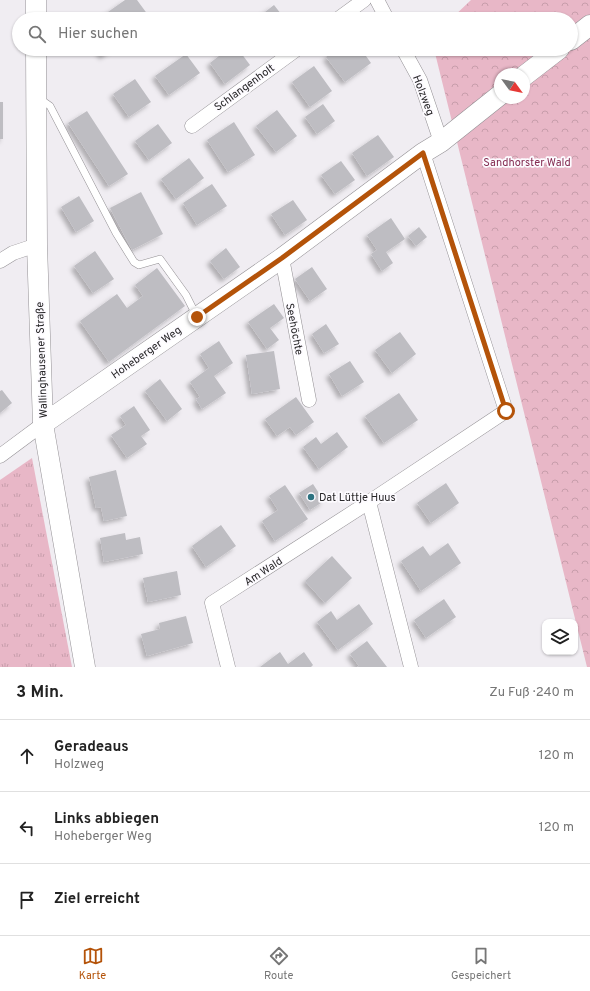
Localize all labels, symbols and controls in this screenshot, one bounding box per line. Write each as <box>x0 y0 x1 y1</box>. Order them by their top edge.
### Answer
search box <box>12 12 578 56</box>
icon: search <box>26 23 48 45</box>
text: Hier suchen <box>58 25 138 44</box>
street label: Schlangenholt <box>212 61 277 114</box>
north arrow <box>494 68 530 104</box>
street label: Holzweg <box>409 73 437 118</box>
park label: Sandhorster Wald <box>483 156 571 170</box>
street label: Wallinghausener Straße <box>33 301 51 418</box>
street label: Seehöchte <box>282 302 306 356</box>
route end <box>188 308 206 326</box>
street label: Hoheberger Weg <box>109 323 184 382</box>
route start <box>497 402 515 420</box>
place label: Dat Lüttje Huus <box>319 491 396 505</box>
marker: Dat Lüttje Huus <box>306 492 316 502</box>
street label: Am Wald <box>242 554 285 589</box>
map controls <box>542 619 578 655</box>
button: layers <box>542 619 578 655</box>
text: 3 Min. <box>16 682 63 704</box>
text: Zu Fuß · 240 m <box>489 685 574 701</box>
text: Geradeaus <box>54 738 129 757</box>
icon: ahead <box>16 745 38 767</box>
text: 120 m <box>539 748 574 764</box>
text: Holzweg <box>54 757 104 773</box>
text: Links abbiegen <box>54 810 159 829</box>
icon: left <box>16 817 38 839</box>
text: 120 m <box>539 820 574 836</box>
text: Hoheberger Weg <box>54 829 152 845</box>
icon: arrive <box>16 889 38 911</box>
text: Ziel erreicht <box>54 890 140 909</box>
tab: Karte <box>79 945 106 983</box>
tab: Route <box>264 945 293 983</box>
tab: Gespeichert <box>451 945 511 983</box>

